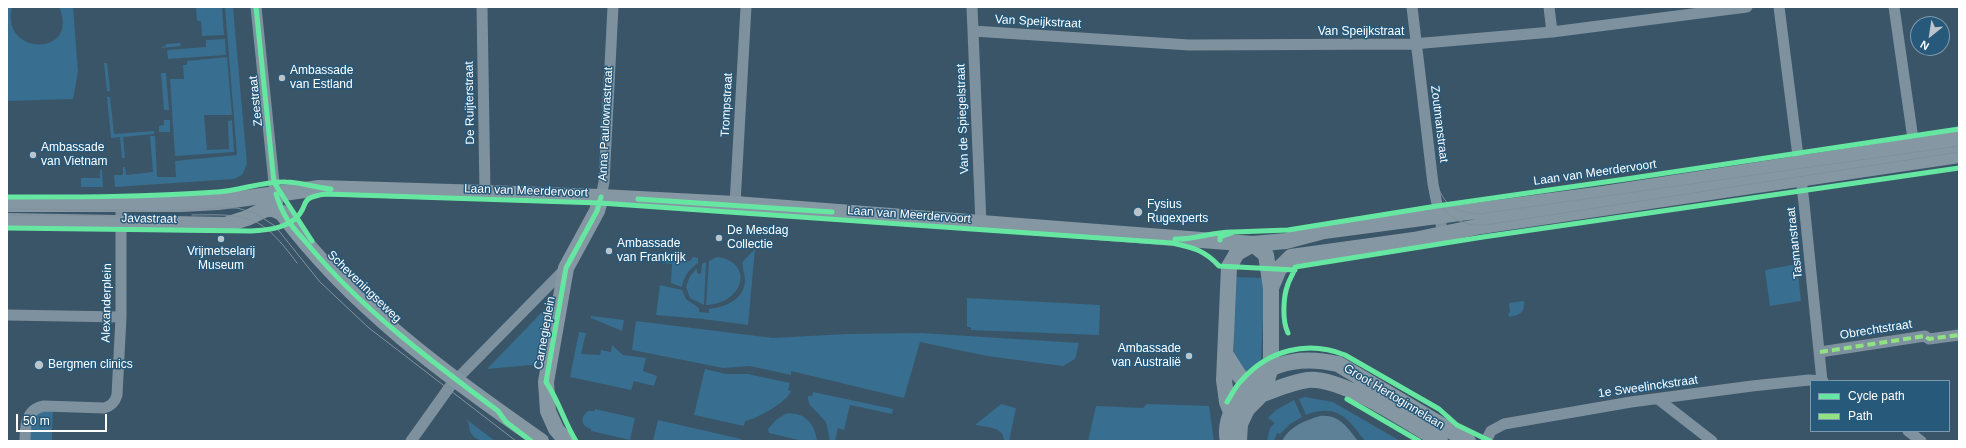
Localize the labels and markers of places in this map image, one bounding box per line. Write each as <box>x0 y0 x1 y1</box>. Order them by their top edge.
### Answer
place label: Ambassade van Estland <box>290 64 353 92</box>
marker: Ambassade van Estland <box>277 73 287 83</box>
place label: Ambassade van Vietnam <box>41 141 107 169</box>
marker: Ambassade van Vietnam <box>28 150 38 160</box>
place label: Fysius Rugexperts <box>1147 198 1208 226</box>
marker: Fysius Rugexperts <box>1132 206 1144 218</box>
place label: De Mesdag Collectie <box>727 224 788 252</box>
marker: De Mesdag Collectie <box>714 233 724 243</box>
marker: Vrijmetselarij Museum <box>216 234 226 244</box>
place label: Ambassade van Frankrijk <box>617 237 686 265</box>
place label: Vrijmetselarij Museum <box>187 245 255 273</box>
marker: Ambassade van Frankrijk <box>604 246 614 256</box>
place label: Ambassade van Australië <box>1112 342 1181 370</box>
marker: Ambassade van Australië <box>1184 351 1194 361</box>
place label: Bergmen clinics <box>48 358 133 372</box>
marker: Bergmen clinics <box>33 359 45 371</box>

